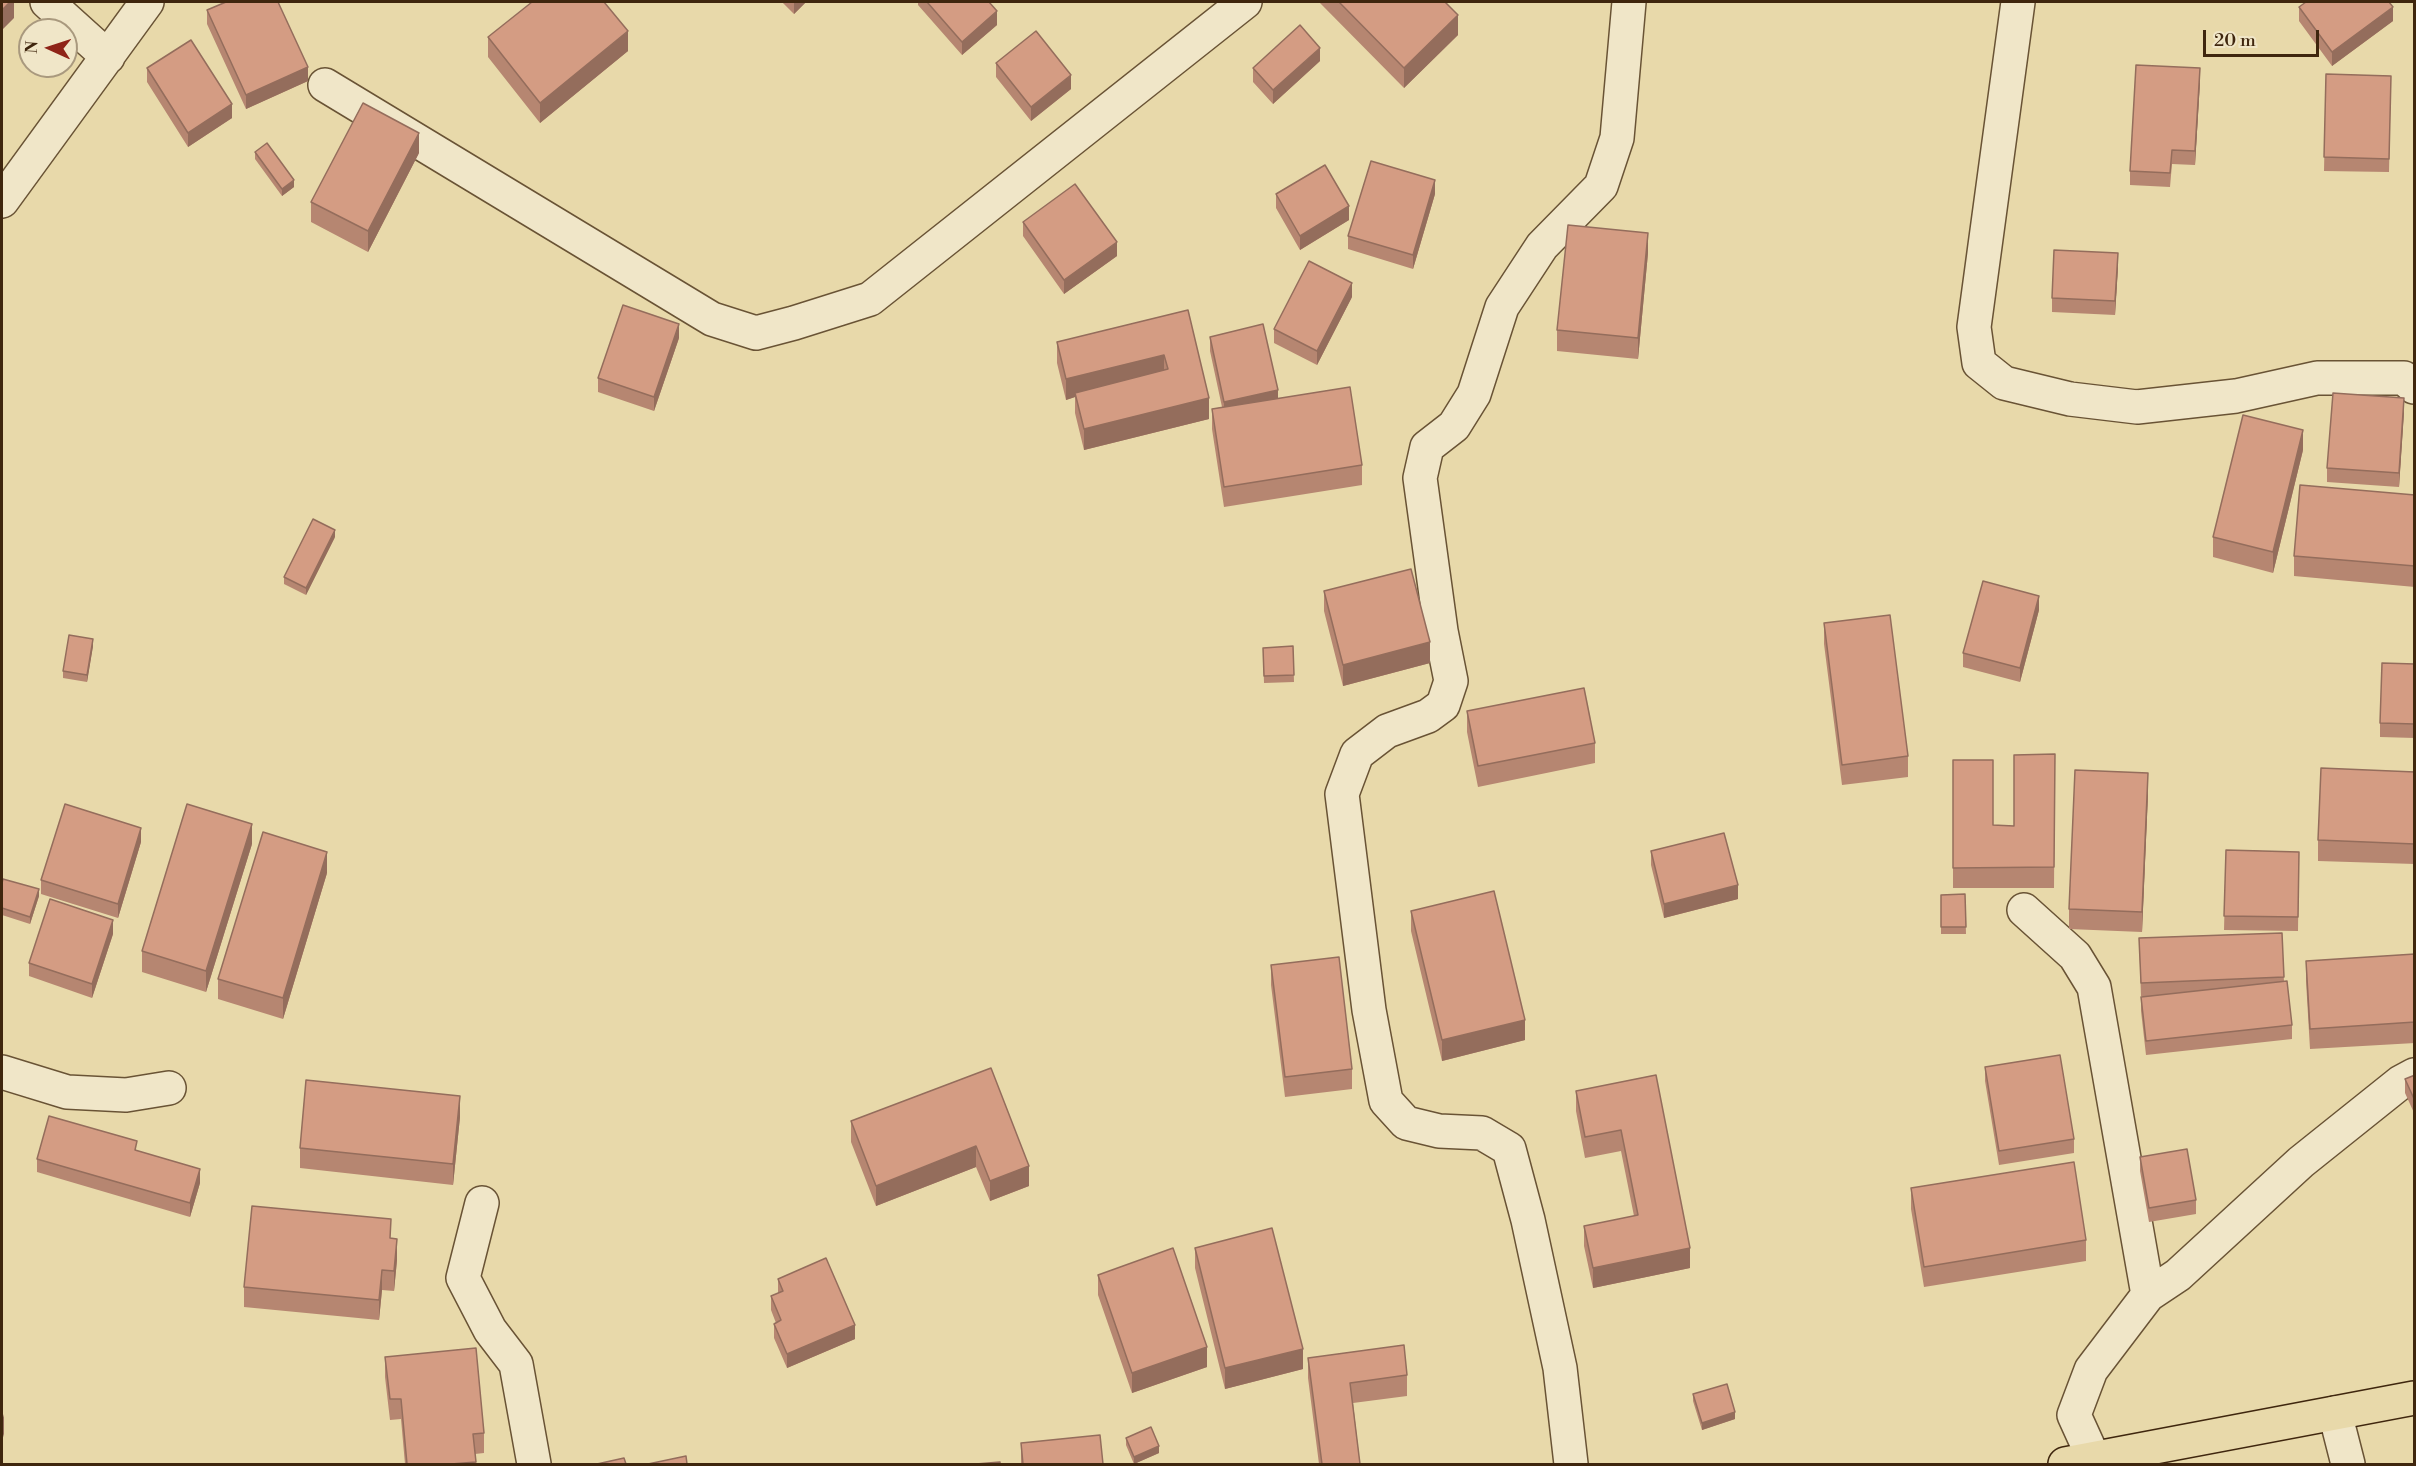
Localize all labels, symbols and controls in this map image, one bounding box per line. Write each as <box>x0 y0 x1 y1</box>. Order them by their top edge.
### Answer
north arrow <box>18 18 78 78</box>
scale bar <box>2206 18 2322 56</box>
text: 20 m <box>2214 29 2256 52</box>
text: N <box>22 40 42 54</box>

